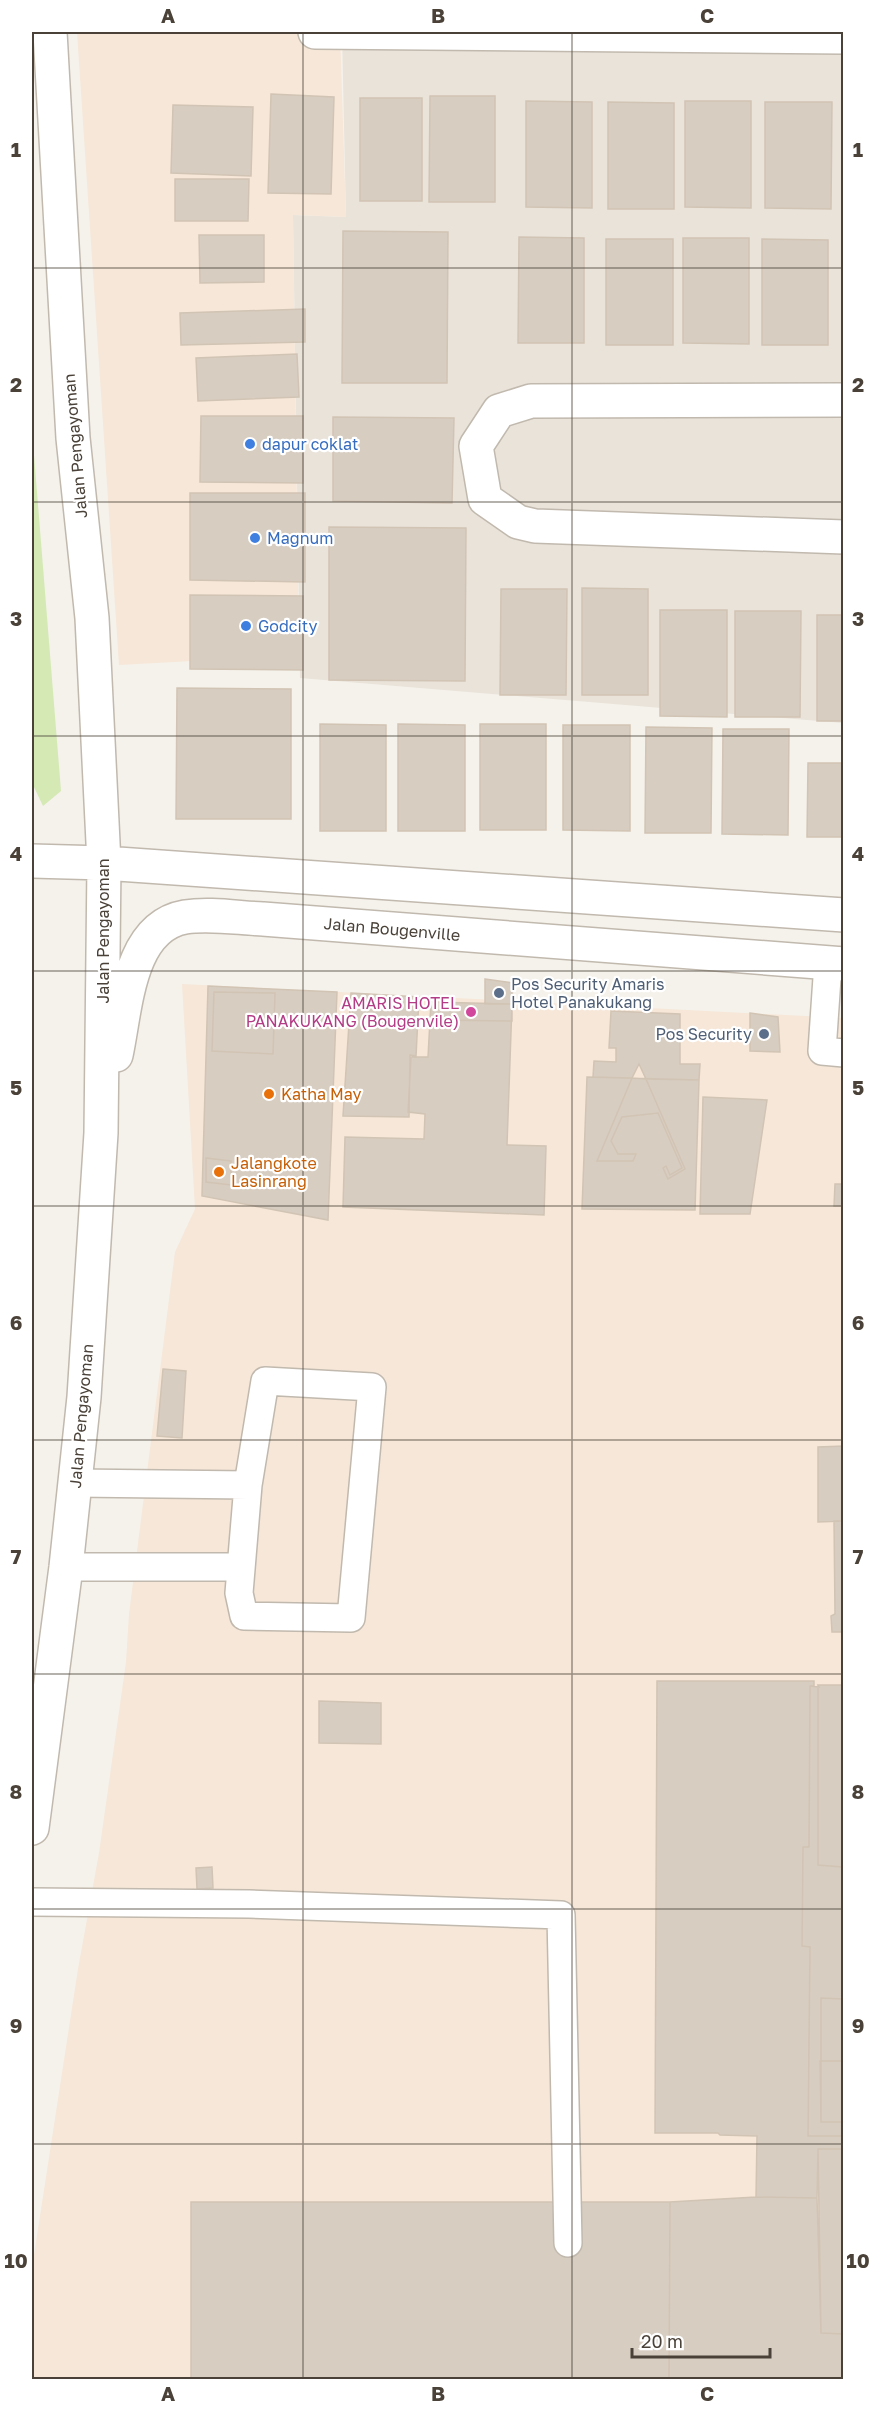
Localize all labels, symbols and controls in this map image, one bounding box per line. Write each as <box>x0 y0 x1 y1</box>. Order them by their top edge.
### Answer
text: A <box>161 3 175 27</box>
text: B <box>431 3 445 27</box>
text: C <box>700 3 714 27</box>
text: 1 <box>11 137 21 161</box>
text: 1 <box>853 137 863 161</box>
text: 2 <box>10 372 22 396</box>
text: 2 <box>852 372 864 396</box>
street label: Jalan Pengayoman <box>59 373 91 519</box>
place label: dapur coklat <box>262 434 358 454</box>
marker: dapur coklat <box>243 437 257 451</box>
place label: Magnum <box>267 528 333 548</box>
marker: Magnum <box>248 531 262 545</box>
text: 3 <box>10 606 22 630</box>
text: 3 <box>852 606 864 630</box>
place label: Godcity <box>258 616 317 636</box>
marker: Godcity <box>239 619 253 633</box>
text: 4 <box>10 841 22 865</box>
text: 4 <box>852 841 864 865</box>
street label: Jalan Pengayoman <box>93 858 113 1004</box>
street label: Jalan Bougenville <box>323 913 461 945</box>
place label: Pos Security Amaris Hotel Panakukang <box>511 974 664 1012</box>
marker: Pos Security Amaris Hotel Panakukang <box>492 986 506 1000</box>
place label: AMARIS HOTEL PANAKUKANG (Bougenvile) <box>246 993 459 1031</box>
marker: AMARIS HOTEL PANAKUKANG (Bougenvile) <box>464 1005 478 1019</box>
place label: Pos Security <box>655 1024 752 1044</box>
marker: Pos Security <box>757 1027 771 1041</box>
text: 5 <box>10 1075 22 1099</box>
text: 5 <box>852 1075 864 1099</box>
place label: Katha May <box>281 1084 362 1104</box>
marker: Katha May <box>262 1087 276 1101</box>
place label: Jalangkote Lasinrang <box>231 1153 317 1191</box>
marker: Jalangkote Lasinrang <box>212 1165 226 1179</box>
text: 6 <box>10 1310 22 1334</box>
text: 6 <box>852 1310 864 1334</box>
street label: Jalan Pengayoman <box>65 1343 97 1489</box>
text: 7 <box>11 1544 22 1568</box>
text: 7 <box>853 1544 864 1568</box>
text: 8 <box>10 1779 22 1803</box>
text: 8 <box>852 1779 864 1803</box>
text: 9 <box>10 2013 22 2037</box>
text: 9 <box>852 2013 864 2037</box>
text: 10 <box>4 2248 28 2272</box>
text: 10 <box>846 2248 870 2272</box>
scale bar <box>632 2321 770 2359</box>
text: 20 m <box>641 2330 683 2352</box>
text: A <box>161 2381 175 2405</box>
text: B <box>431 2381 445 2405</box>
text: C <box>700 2381 714 2405</box>

